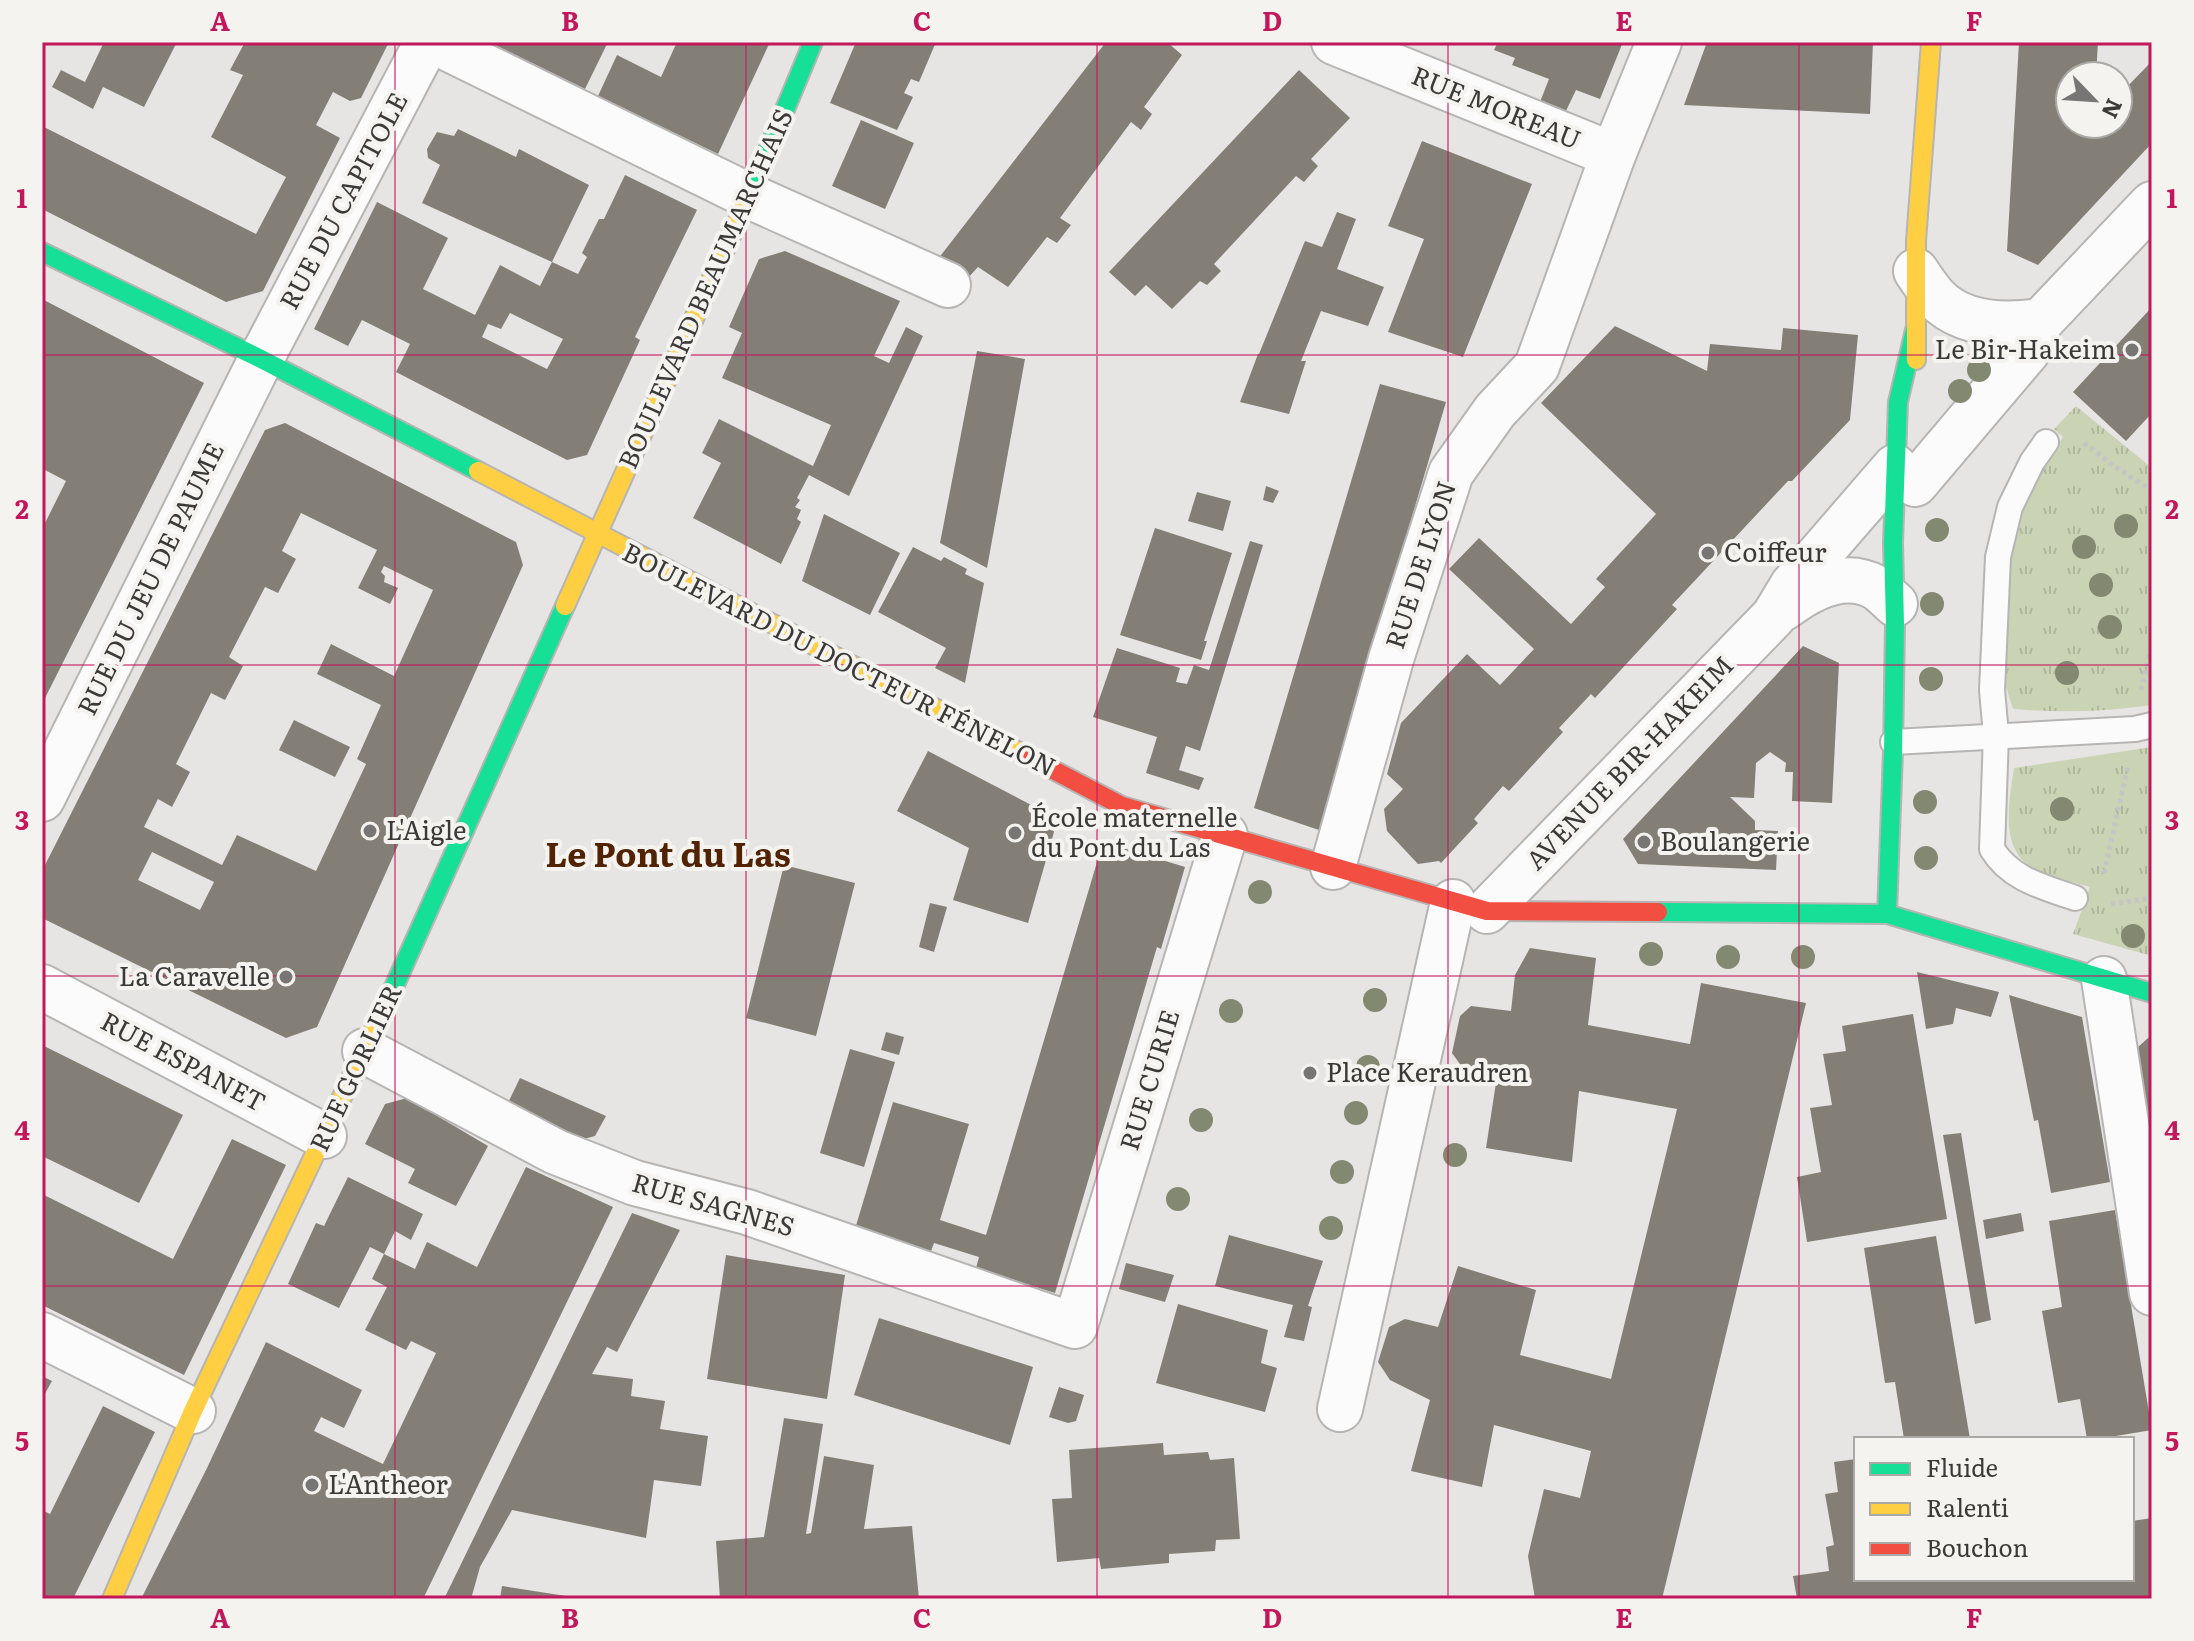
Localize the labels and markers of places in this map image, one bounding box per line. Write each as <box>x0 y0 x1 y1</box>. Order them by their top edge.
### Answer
place label: Le Bir-Hakeim <box>1935 328 2116 367</box>
marker: Le Bir-Hakeim <box>2123 341 2141 359</box>
place label: Coiffeur <box>1724 531 1827 570</box>
marker: Coiffeur <box>1699 544 1717 562</box>
place label: École maternelle du Pont du Las <box>1031 796 1238 865</box>
place label: L'Aigle <box>386 809 466 848</box>
place label: Boulangerie <box>1660 820 1810 859</box>
marker: L'Aigle <box>361 822 379 840</box>
marker: École maternelle du Pont du Las <box>1006 824 1024 842</box>
marker: Boulangerie <box>1635 833 1653 851</box>
place label: La Caravelle <box>119 955 270 994</box>
marker: La Caravelle <box>277 968 295 986</box>
place label: Place Keraudren <box>1326 1051 1529 1090</box>
marker: Place Keraudren <box>1301 1064 1319 1082</box>
place label: L'Antheor <box>328 1463 448 1502</box>
marker: L'Antheor <box>303 1476 321 1494</box>

